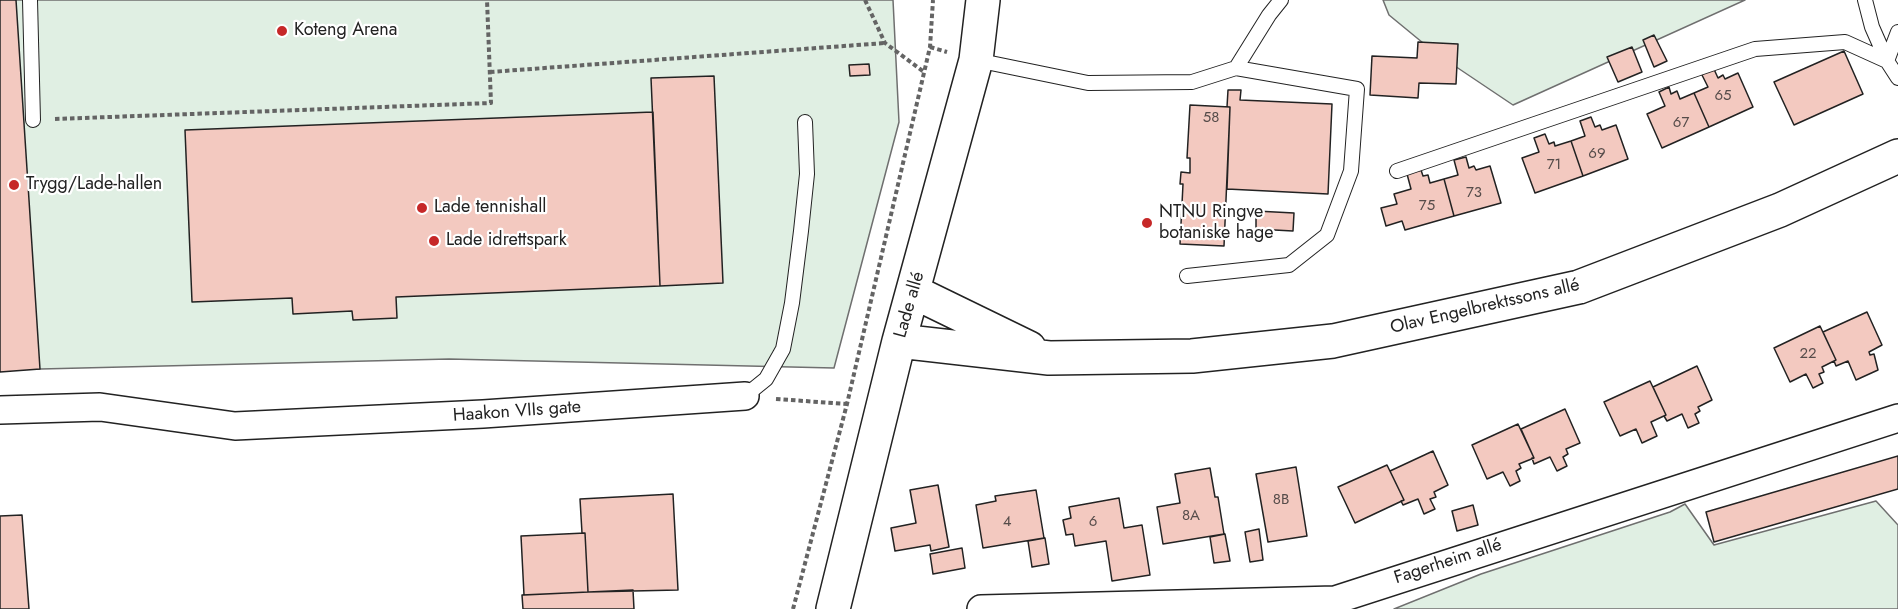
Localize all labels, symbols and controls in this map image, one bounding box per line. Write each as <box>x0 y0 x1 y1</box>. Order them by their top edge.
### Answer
place label: Koteng Arena <box>294 20 397 42</box>
marker: Koteng Arena <box>275 24 289 38</box>
house number: 65 <box>1714 87 1732 105</box>
house number: 58 <box>1203 109 1219 127</box>
house number: 67 <box>1673 114 1689 132</box>
house number: 69 <box>1588 145 1606 163</box>
house number: 71 <box>1547 156 1561 174</box>
place label: Trygg/Lade-hallen <box>26 174 162 196</box>
marker: Trygg/Lade-hallen <box>7 178 21 192</box>
house number: 73 <box>1466 184 1482 202</box>
place label: Lade tennishall <box>434 197 546 219</box>
house number: 75 <box>1419 197 1435 215</box>
marker: Lade tennishall <box>415 201 429 215</box>
place label: NTNU Ringve botaniske hage <box>1159 202 1273 244</box>
marker: NTNU Ringve botaniske hage <box>1140 216 1154 230</box>
place label: Lade idrettspark <box>446 230 567 252</box>
marker: Lade idrettspark <box>427 234 441 248</box>
street label: Lade allé <box>890 269 930 341</box>
street label: Olav Engelbrektssons allé <box>1388 275 1582 339</box>
house number: 22 <box>1799 345 1817 363</box>
street label: Haakon VIIs gate <box>452 397 582 427</box>
house number: 8B <box>1273 491 1289 509</box>
house number: 8A <box>1182 507 1200 525</box>
house number: 4 <box>1003 513 1011 531</box>
house number: 6 <box>1089 513 1097 531</box>
street label: Fagerheim allé <box>1391 534 1505 590</box>

